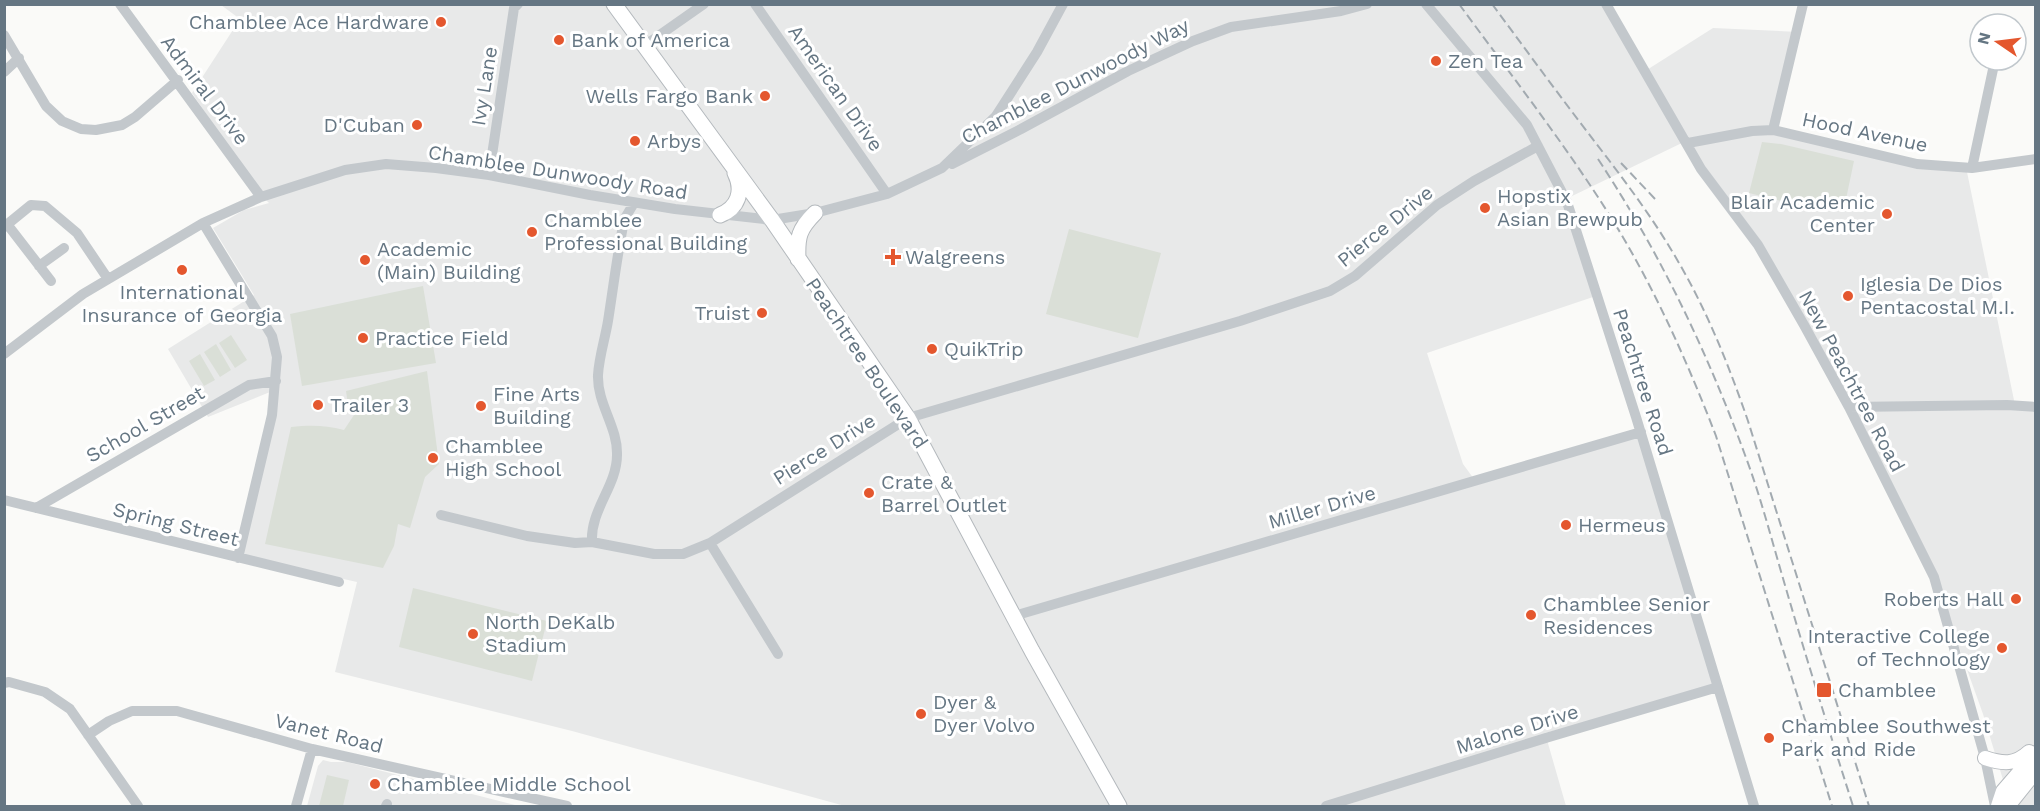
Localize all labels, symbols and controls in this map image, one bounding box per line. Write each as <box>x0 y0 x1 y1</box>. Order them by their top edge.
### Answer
place label: Chamblee Ace Hardware <box>189 10 429 34</box>
north arrow <box>1968 12 2028 72</box>
street label: Chamblee Dunwoody Way <box>957 13 1194 149</box>
marker: Chamblee Ace Hardware <box>434 15 448 29</box>
street label: American Drive <box>784 20 888 156</box>
place label: Bank of America <box>571 28 730 52</box>
street label: Admiral Drive <box>156 30 254 150</box>
text: N <box>1973 30 1995 47</box>
marker: Bank of America <box>552 33 566 47</box>
street label: Ivy Lane <box>466 45 502 127</box>
place label: Zen Tea <box>1448 49 1523 73</box>
marker: Zen Tea <box>1429 54 1443 68</box>
place label: Wells Fargo Bank <box>586 84 753 108</box>
marker: Wells Fargo Bank <box>758 89 772 103</box>
street label: Hood Avenue <box>1800 107 1930 157</box>
place label: D'Cuban <box>324 113 405 137</box>
marker: D'Cuban <box>410 118 424 132</box>
place label: Arbys <box>647 129 701 153</box>
marker: Arbys <box>628 134 642 148</box>
street label: Chamblee Dunwoody Road <box>427 140 689 204</box>
street label: Pierce Drive <box>1332 180 1438 272</box>
place label: Hopstix Asian Brewpub <box>1497 184 1643 231</box>
place label: Blair Academic Center <box>1730 190 1875 237</box>
marker: Hopstix Asian Brewpub <box>1478 201 1492 215</box>
marker: Blair Academic Center <box>1880 207 1894 221</box>
place label: Chamblee Professional Building <box>544 208 747 255</box>
marker: Chamblee Professional Building <box>525 225 539 239</box>
place label: Academic (Main) Building <box>377 237 521 284</box>
place label: Walgreens <box>905 245 1005 269</box>
marker: Walgreens <box>886 250 900 264</box>
marker: Academic (Main) Building <box>358 253 372 267</box>
marker: International Insurance of Georgia <box>175 263 189 277</box>
place label: Iglesia De Dios Pentacostal M.I. <box>1860 272 2015 319</box>
street label: Peachtree Boulevard <box>801 273 933 453</box>
place label: International Insurance of Georgia <box>82 280 282 327</box>
street label: New Peachtree Road <box>1794 286 1910 476</box>
marker: Iglesia De Dios Pentacostal M.I. <box>1841 289 1855 303</box>
place label: Truist <box>695 301 751 325</box>
street label: Peachtree Road <box>1608 305 1678 459</box>
marker: Truist <box>755 306 769 320</box>
place label: Practice Field <box>375 326 509 350</box>
marker: Practice Field <box>356 331 370 345</box>
place label: QuikTrip <box>944 337 1023 361</box>
marker: QuikTrip <box>925 342 939 356</box>
street label: School Street <box>81 380 209 468</box>
place label: Fine Arts Building <box>493 382 580 429</box>
place label: Trailer 3 <box>330 393 409 417</box>
marker: Trailer 3 <box>311 398 325 412</box>
marker: Fine Arts Building <box>474 399 488 413</box>
street label: Pierce Drive <box>768 408 880 490</box>
place label: Chamblee High School <box>445 434 561 481</box>
marker: Chamblee High School <box>426 451 440 465</box>
place label: Crate & Barrel Outlet <box>881 470 1007 517</box>
street label: Miller Drive <box>1266 480 1378 534</box>
marker: Crate & Barrel Outlet <box>862 486 876 500</box>
street label: Spring Street <box>111 497 242 551</box>
place label: Hermeus <box>1578 513 1666 537</box>
marker: Hermeus <box>1559 518 1573 532</box>
place label: Roberts Hall <box>1884 587 2004 611</box>
place label: Chamblee Senior Residences <box>1543 592 1710 639</box>
marker: Roberts Hall <box>2009 592 2023 606</box>
marker: Chamblee Senior Residences <box>1524 608 1538 622</box>
place label: North DeKalb Stadium <box>485 610 615 657</box>
place label: Interactive College of Technology <box>1807 624 1991 671</box>
marker: North DeKalb Stadium <box>466 627 480 641</box>
marker: Interactive College of Technology <box>1995 641 2009 655</box>
place label: Chamblee <box>1838 678 1936 702</box>
marker: Chamblee <box>1815 681 1833 699</box>
place label: Dyer & Dyer Volvo <box>933 690 1035 737</box>
street label: Malone Drive <box>1453 699 1581 759</box>
marker: Dyer & Dyer Volvo <box>914 707 928 721</box>
street label: Vanet Road <box>272 708 386 758</box>
place label: Chamblee Southwest Park and Ride <box>1781 714 1991 761</box>
marker: Chamblee Southwest Park and Ride <box>1762 731 1776 745</box>
place label: Chamblee Middle School <box>387 772 631 796</box>
marker: Chamblee Middle School <box>368 777 382 791</box>

